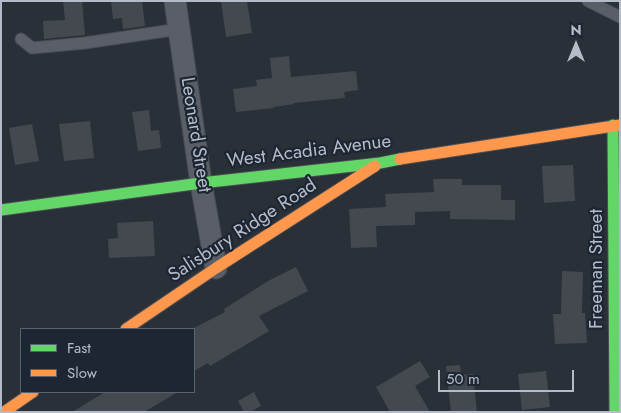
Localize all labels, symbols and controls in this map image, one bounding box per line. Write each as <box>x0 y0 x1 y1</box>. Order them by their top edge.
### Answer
north arrow <box>551 20 601 70</box>
text: N <box>570 20 582 40</box>
street label: Leonard Street <box>175 76 215 194</box>
street label: West Acadia Avenue <box>225 131 393 173</box>
street label: Salisbury Ridge Road <box>165 175 321 287</box>
street label: Freeman Street <box>586 209 608 329</box>
legend <box>20 328 195 393</box>
text: Fast <box>67 337 91 359</box>
scale bar <box>441 360 577 392</box>
text: Slow <box>67 362 97 384</box>
text: 50 m <box>446 368 480 390</box>

